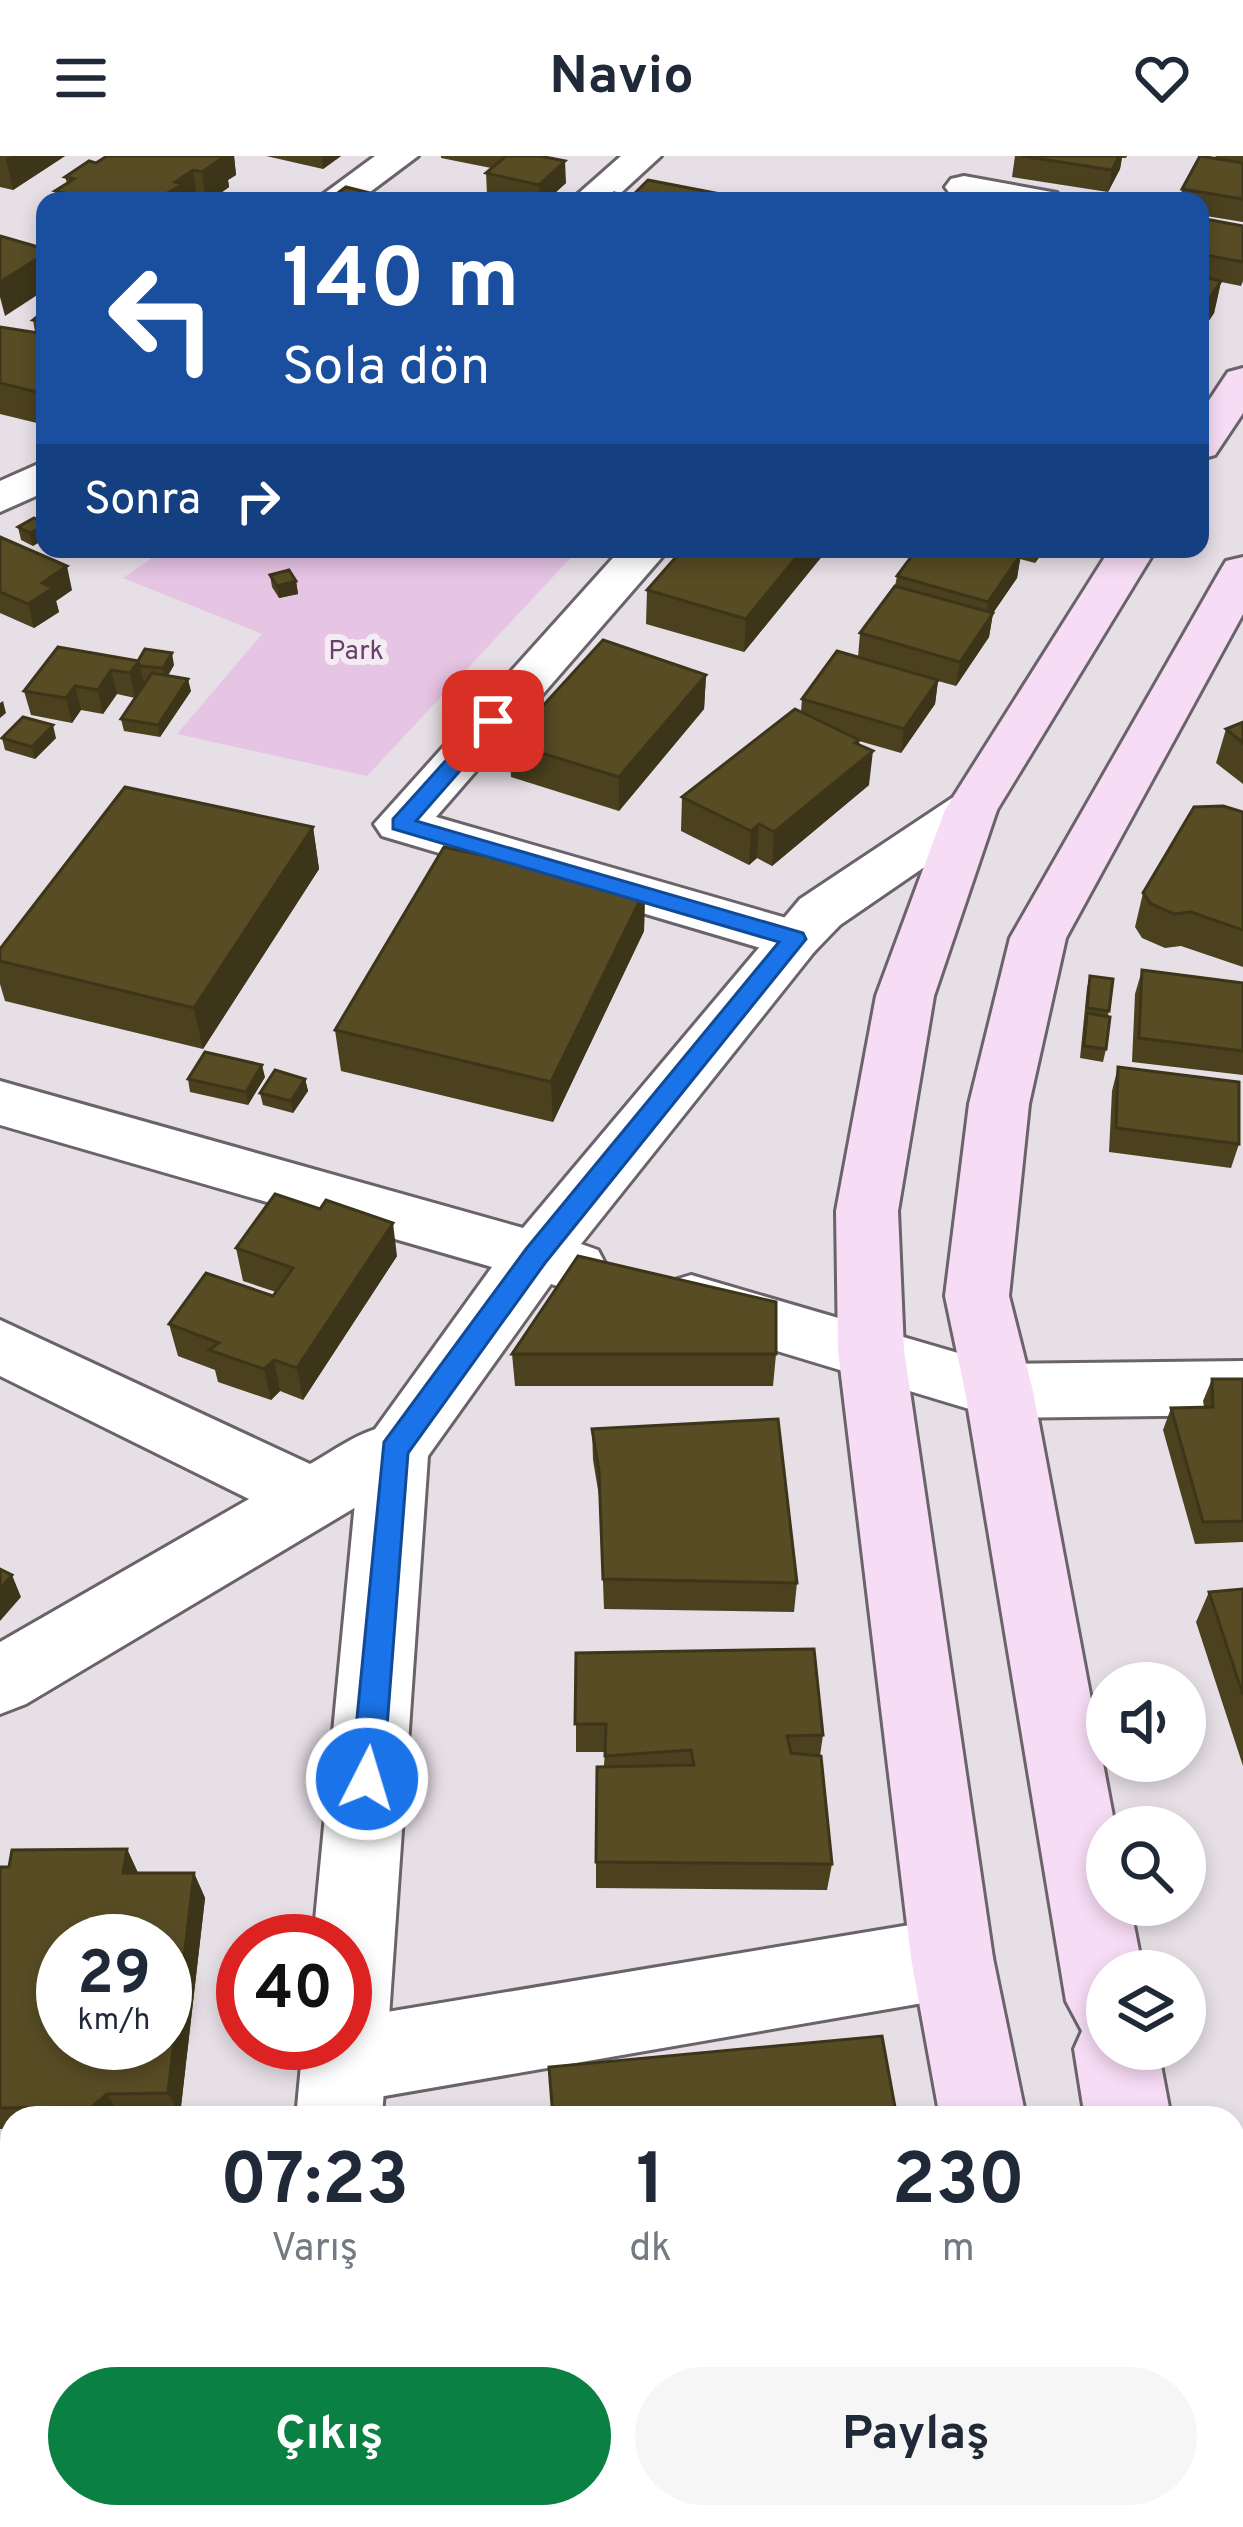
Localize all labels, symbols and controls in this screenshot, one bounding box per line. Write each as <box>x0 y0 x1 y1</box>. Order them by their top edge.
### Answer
text: Navio <box>549 44 694 113</box>
icon: menu <box>48 45 114 111</box>
icon: heart <box>1129 45 1195 111</box>
text: 140 m <box>282 231 519 337</box>
icon: left <box>84 240 240 396</box>
text: Sola dön <box>282 335 490 404</box>
icon: right <box>225 468 291 534</box>
text: Sonra <box>84 473 201 530</box>
park label: Park <box>328 635 384 669</box>
pin <box>442 670 544 772</box>
icon: arrive <box>460 688 526 754</box>
map controls <box>1086 1662 1206 2070</box>
button: sound <box>1086 1662 1206 1782</box>
position arrow <box>304 1716 430 1842</box>
button: search <box>1086 1806 1206 1926</box>
speed limit sign: 40 <box>216 1914 372 2070</box>
text: 29 <box>77 1939 151 2015</box>
button: layers <box>1086 1950 1206 2070</box>
text: km/h <box>78 2003 150 2040</box>
text: 07:23 <box>220 2138 409 2230</box>
text: 1 <box>636 2138 665 2230</box>
text: 230 <box>892 2138 1025 2230</box>
text: Varış <box>271 2226 358 2275</box>
text: dk <box>629 2226 672 2275</box>
text: m <box>942 2226 975 2275</box>
button: Çıkış <box>48 2367 611 2505</box>
button: Paylaş <box>635 2367 1197 2505</box>

